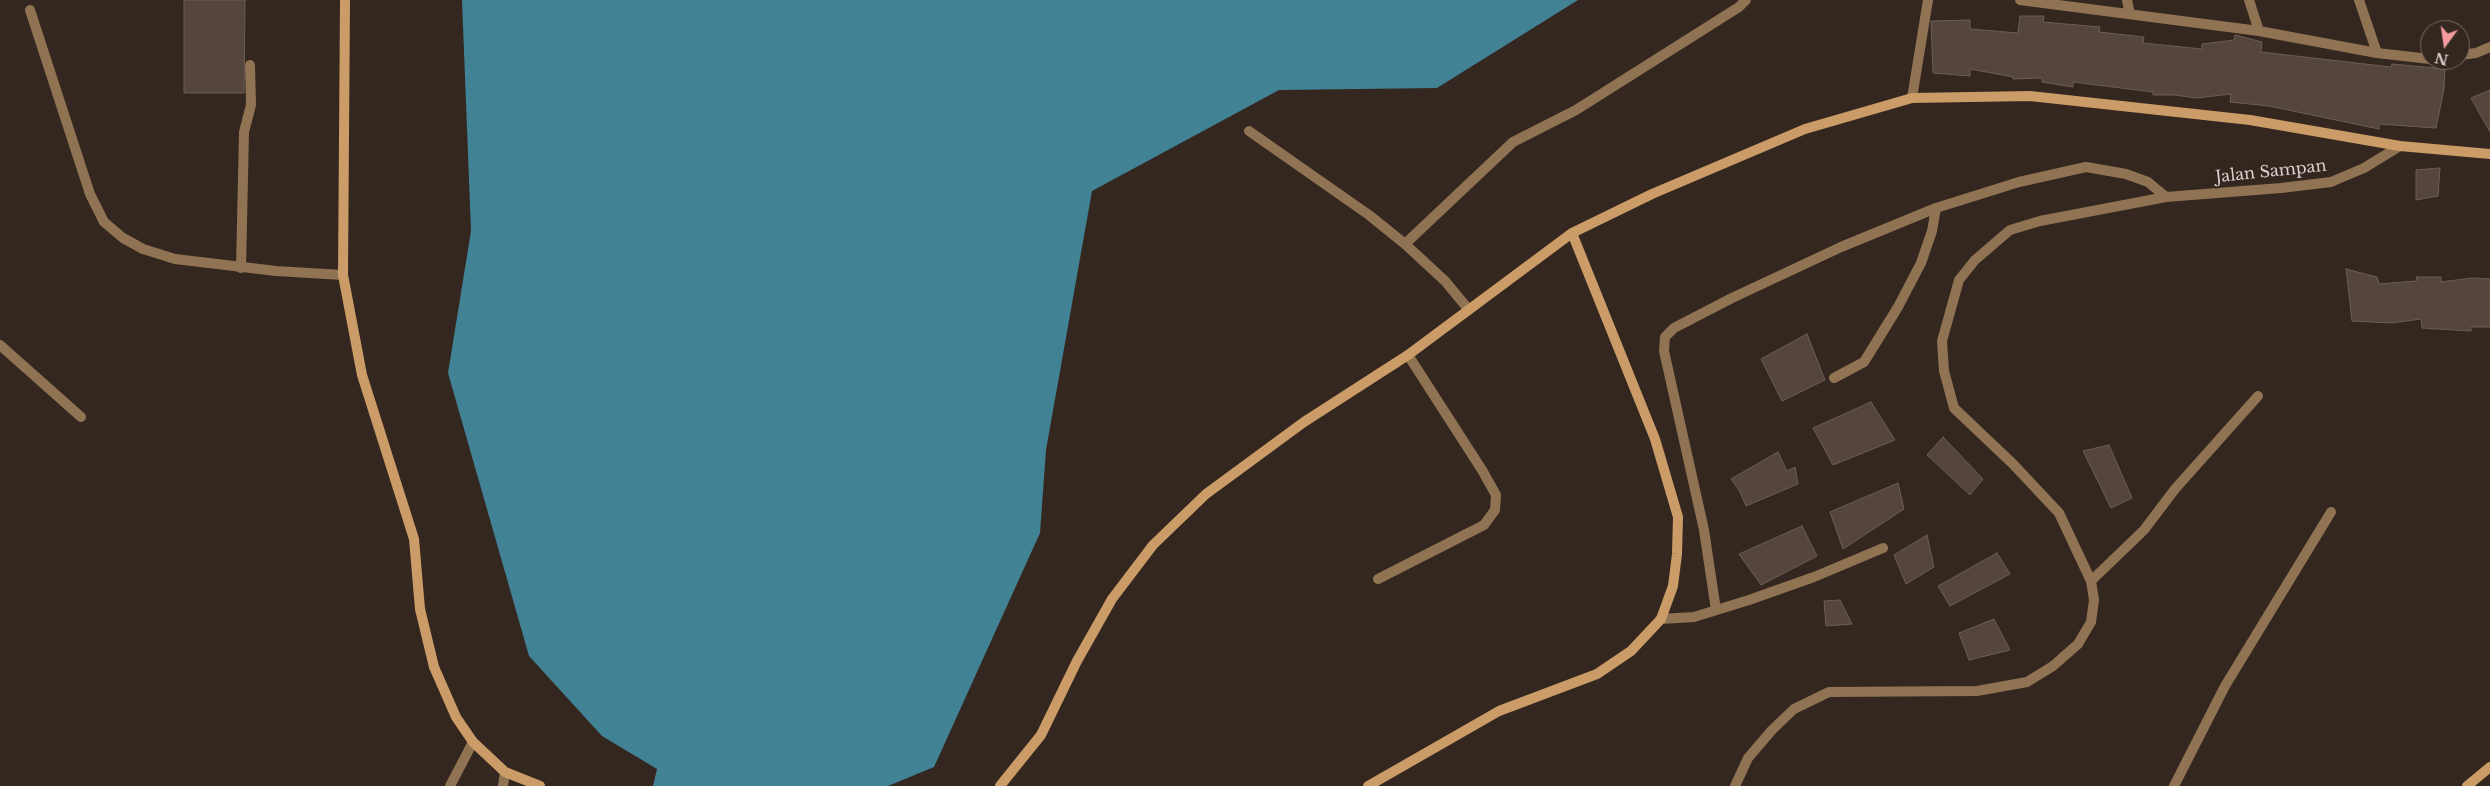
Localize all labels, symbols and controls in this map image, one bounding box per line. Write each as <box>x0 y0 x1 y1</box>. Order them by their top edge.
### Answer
north arrow <box>2420 20 2470 70</box>
text: N <box>2433 48 2450 69</box>
street label: Jalan Sampan <box>2215 157 2327 187</box>

